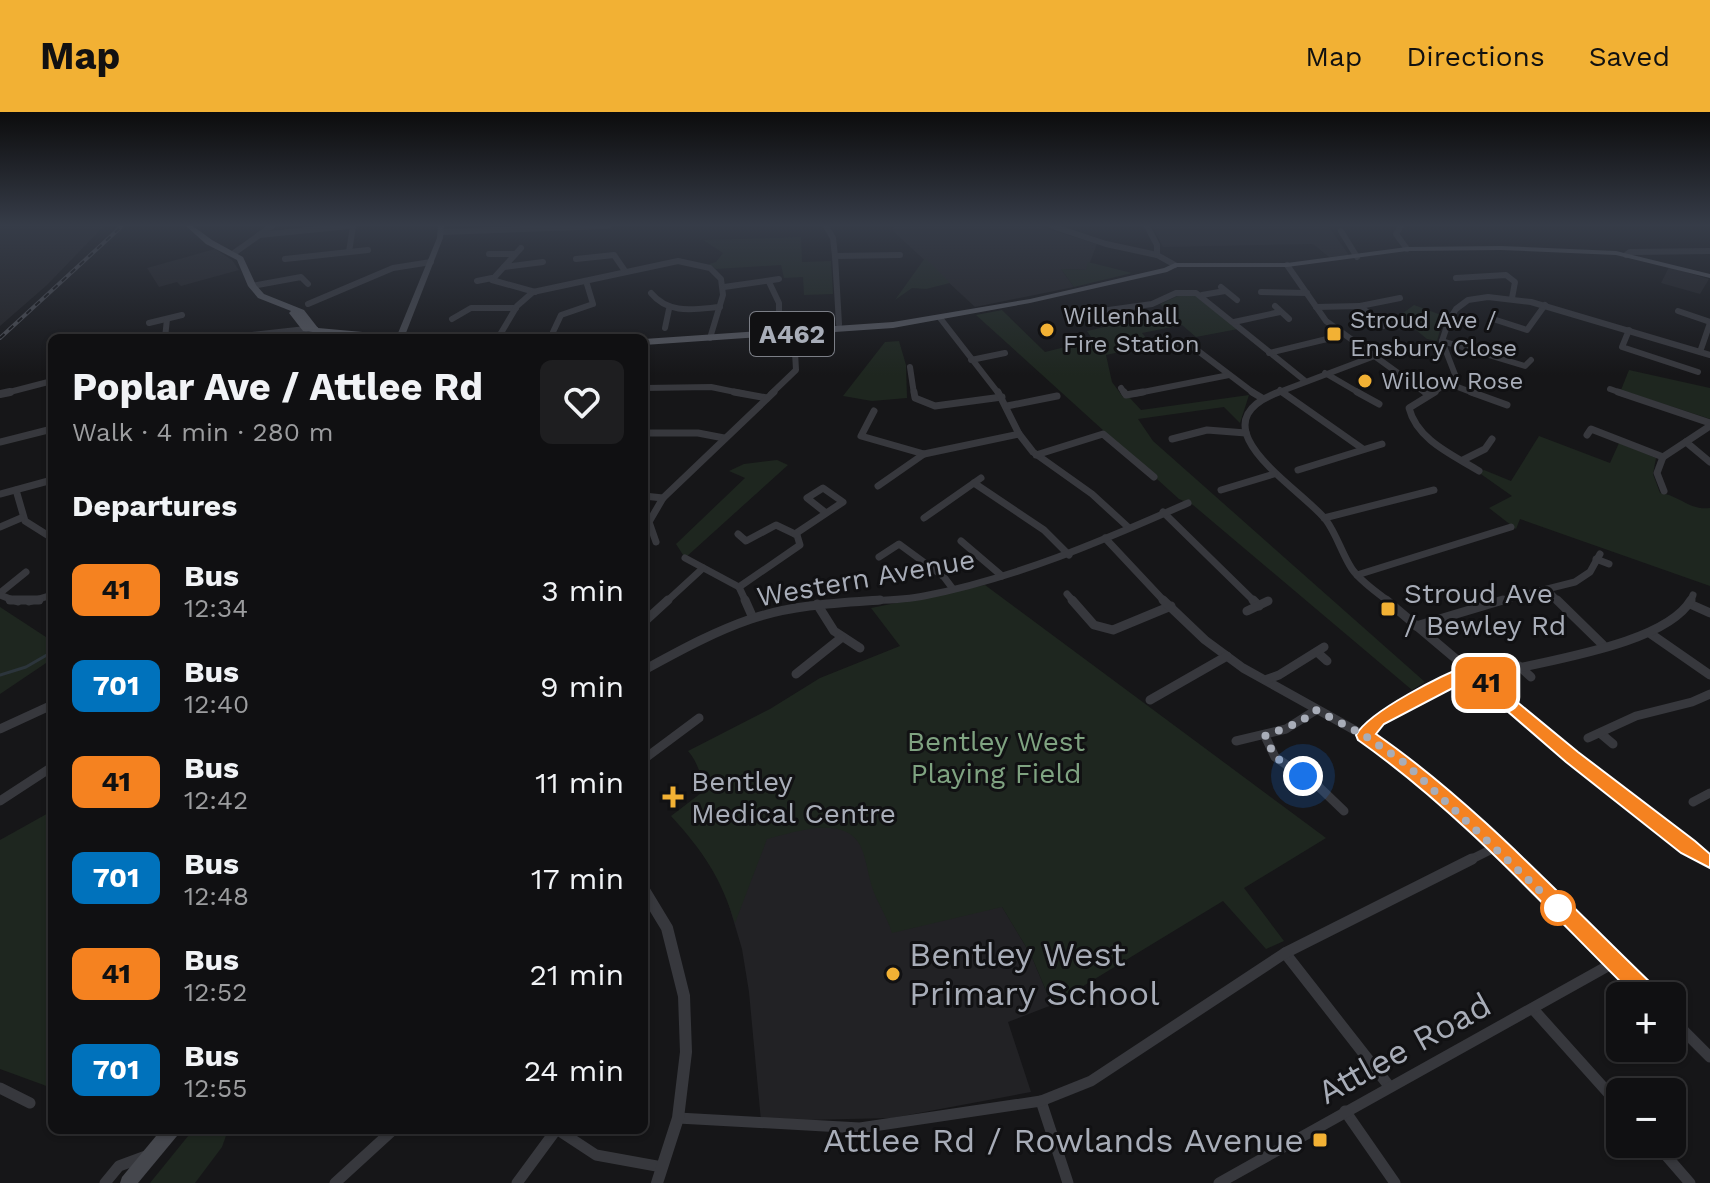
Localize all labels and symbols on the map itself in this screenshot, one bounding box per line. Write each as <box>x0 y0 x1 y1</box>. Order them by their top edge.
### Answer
place label: Willenhall Fire Station <box>1063 302 1200 358</box>
place label: Stroud Ave / Ensbury Close <box>1350 306 1517 362</box>
road number: A462 <box>750 312 834 356</box>
marker: Willenhall Fire Station <box>1038 321 1056 339</box>
marker: Stroud Ave / Ensbury Close <box>1325 325 1343 343</box>
place label: Willow Rose <box>1381 367 1523 395</box>
marker: Willow Rose <box>1356 372 1374 390</box>
street label: Western Avenue <box>754 543 978 613</box>
place label: Stroud Ave / Bewley Rd <box>1404 577 1566 642</box>
marker: Stroud Ave / Bewley Rd <box>1379 600 1397 618</box>
line badge: 41 <box>1450 657 1522 709</box>
park label: Bentley West Playing Field <box>907 725 1086 790</box>
your location <box>1283 756 1323 796</box>
place label: Bentley Medical Centre <box>691 765 896 830</box>
marker: Bentley Medical Centre <box>662 786 684 808</box>
unlabelled marker <box>1541 891 1575 925</box>
place label: Bentley West Primary School <box>909 934 1160 1013</box>
marker: Bentley West Primary School <box>884 965 902 983</box>
street label: Attlee Road <box>1310 984 1498 1112</box>
place label: Attlee Rd / Rowlands Avenue <box>823 1120 1304 1160</box>
marker: Attlee Rd / Rowlands Avenue <box>1311 1131 1329 1149</box>

